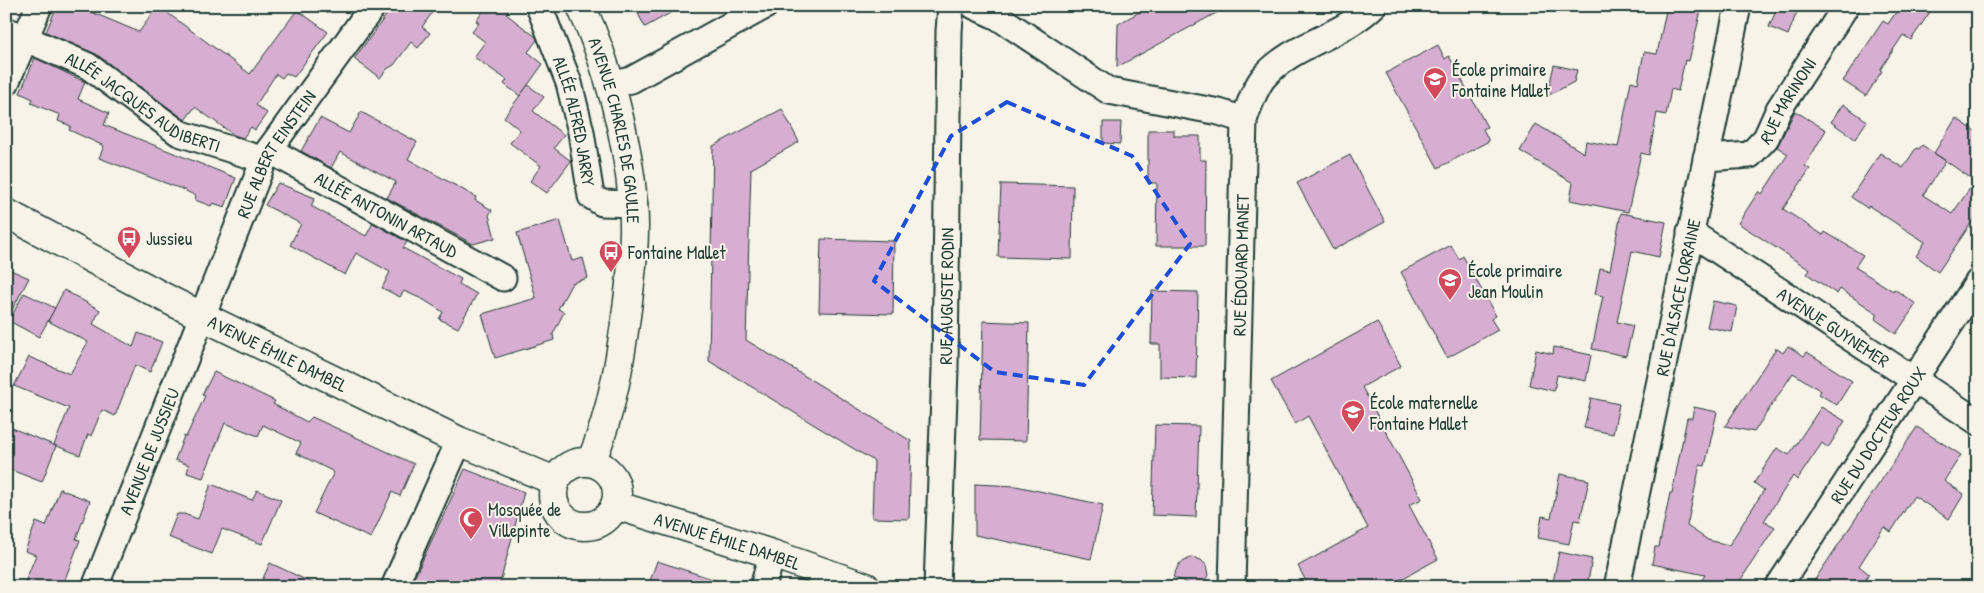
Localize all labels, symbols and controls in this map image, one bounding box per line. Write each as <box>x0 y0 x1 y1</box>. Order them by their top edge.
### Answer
street label: AVENUE CHARLES DE GAULLE <box>583 34 647 224</box>
street label: ALLÉE JACQUES AUDIBERTI <box>62 45 224 158</box>
street label: ALLÉE ALFRED JARRY <box>547 52 602 188</box>
street label: RUE MARINONI <box>1754 52 1822 150</box>
place label: École primaire Fontaine Mallet <box>1451 57 1551 103</box>
school or university icon: École primaire Fontaine Mallet <box>1422 66 1448 100</box>
street label: RUE ALBERT EINSTEIN <box>230 85 321 221</box>
street label: ALLÉE ANTONIN ARTAUD <box>311 165 463 264</box>
street label: RUE ÉDOUARD MANET <box>1226 193 1255 336</box>
street label: RUE D'ALSACE LORRAINE <box>1649 216 1706 378</box>
bus stop icon: Jussieu <box>116 225 142 259</box>
place label: Jussieu <box>146 226 192 251</box>
street label: RUE AUGUSTE RODIN <box>933 228 959 365</box>
bus stop icon: Fontaine Mallet <box>598 239 624 273</box>
place label: Fontaine Mallet <box>627 240 727 265</box>
place label: École primaire Jean Moulin <box>1468 258 1562 304</box>
school or university icon: École primaire Jean Moulin <box>1437 267 1463 301</box>
street label: AVENUE GUYNEMER <box>1773 281 1894 373</box>
street label: AVENUE ÉMILE DAMBEL <box>204 309 352 398</box>
street label: RUE DU DOCTEUR ROUX <box>1824 361 1932 508</box>
street label: AVENUE DE JUSSIEU <box>112 384 185 518</box>
place label: École maternelle Fontaine Mallet <box>1369 390 1478 436</box>
school or university icon: École maternelle Fontaine Mallet <box>1340 399 1366 433</box>
place label: Mosquée de Villepinte <box>488 497 561 543</box>
mosque icon: Mosquée de Villepinte <box>458 506 484 540</box>
street label: AVENUE ÉMILE DAMBEL <box>651 506 804 576</box>

